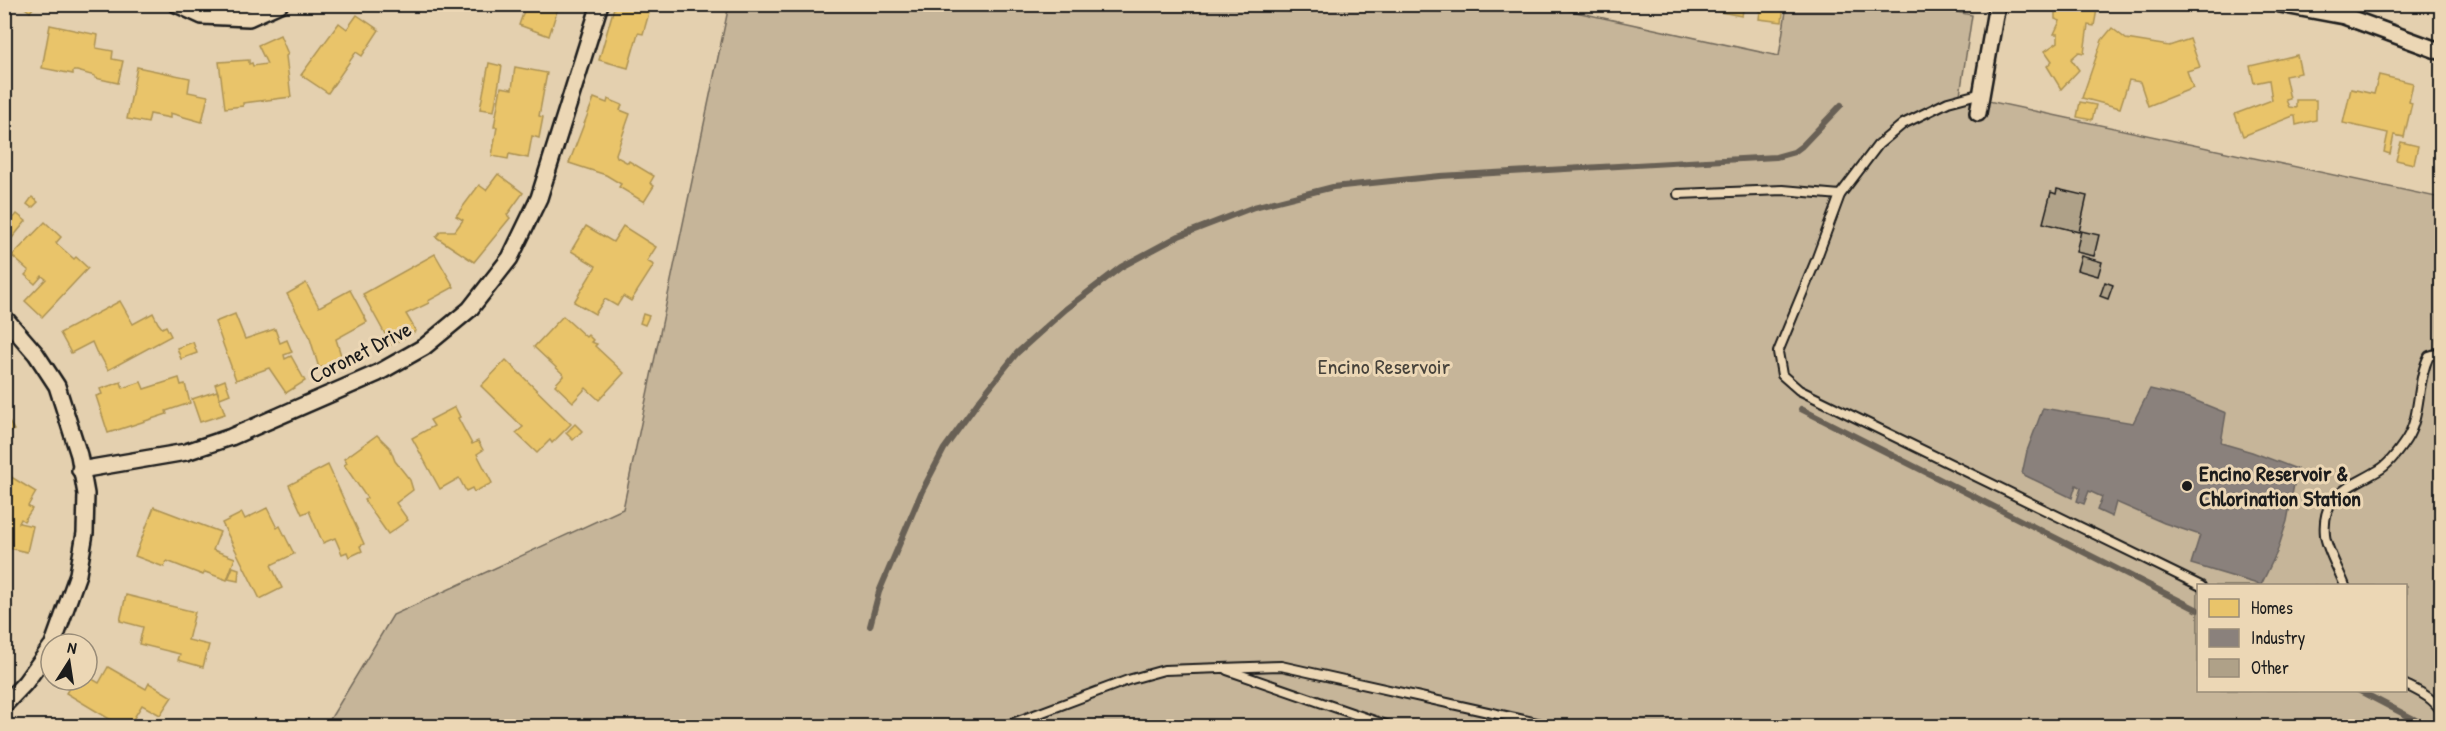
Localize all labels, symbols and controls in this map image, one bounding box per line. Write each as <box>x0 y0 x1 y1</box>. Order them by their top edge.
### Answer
street label: Coronet Drive <box>304 313 416 391</box>
park label: Encino Reservoir <box>1318 351 1451 381</box>
place label: Encino Reservoir & Chlorination Station <box>2199 458 2361 513</box>
marker: Encino Reservoir & Chlorination Station <box>2180 479 2194 493</box>
legend <box>2197 584 2407 692</box>
text: Homes <box>2251 595 2293 620</box>
text: Industry <box>2251 625 2306 650</box>
north arrow <box>39 632 99 692</box>
text: N <box>66 636 79 659</box>
text: Other <box>2251 655 2289 680</box>

